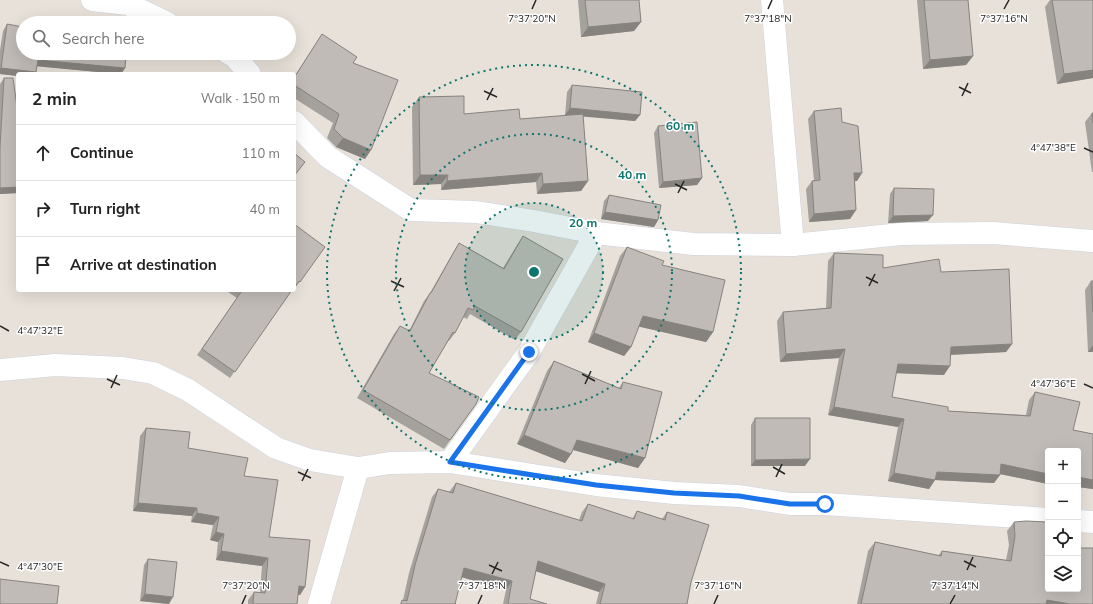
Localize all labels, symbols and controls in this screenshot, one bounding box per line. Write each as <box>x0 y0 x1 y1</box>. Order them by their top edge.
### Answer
text: 7°37'20"N <box>508 12 556 25</box>
text: 7°37'18"N <box>744 12 792 25</box>
text: 7°37'16"N <box>980 12 1028 25</box>
search box <box>16 16 296 60</box>
icon: search <box>30 27 52 49</box>
text: Search here <box>62 29 144 48</box>
text: 2 min <box>32 88 77 109</box>
text: Walk · 150 m <box>201 90 280 106</box>
text: 60 m <box>666 118 694 133</box>
text: 4°47'38"E <box>1030 141 1076 154</box>
icon: ahead <box>32 142 54 164</box>
text: Continue <box>70 143 133 162</box>
text: 110 m <box>242 145 280 161</box>
text: 40 m <box>618 167 646 182</box>
icon: right <box>32 198 54 220</box>
text: Turn right <box>70 199 140 218</box>
text: 40 m <box>250 201 280 217</box>
text: 20 m <box>569 215 597 230</box>
icon: arrive <box>32 254 54 276</box>
text: Arrive at destination <box>70 255 217 274</box>
centre of rings <box>527 265 541 279</box>
text: 4°47'32"E <box>17 324 63 337</box>
route end <box>520 343 538 361</box>
text: 4°47'36"E <box>1030 377 1076 390</box>
map controls <box>1045 448 1081 592</box>
button: + <box>1045 448 1081 484</box>
button: − <box>1045 484 1081 520</box>
route start <box>816 495 834 513</box>
button: locate <box>1045 520 1081 556</box>
button: layers <box>1045 556 1081 592</box>
text: 4°47'30"E <box>17 560 63 573</box>
text: 7°37'20"N <box>222 579 270 592</box>
text: 7°37'18"N <box>458 579 506 592</box>
text: 7°37'16"N <box>694 579 742 592</box>
text: 7°37'14"N <box>931 579 979 592</box>

